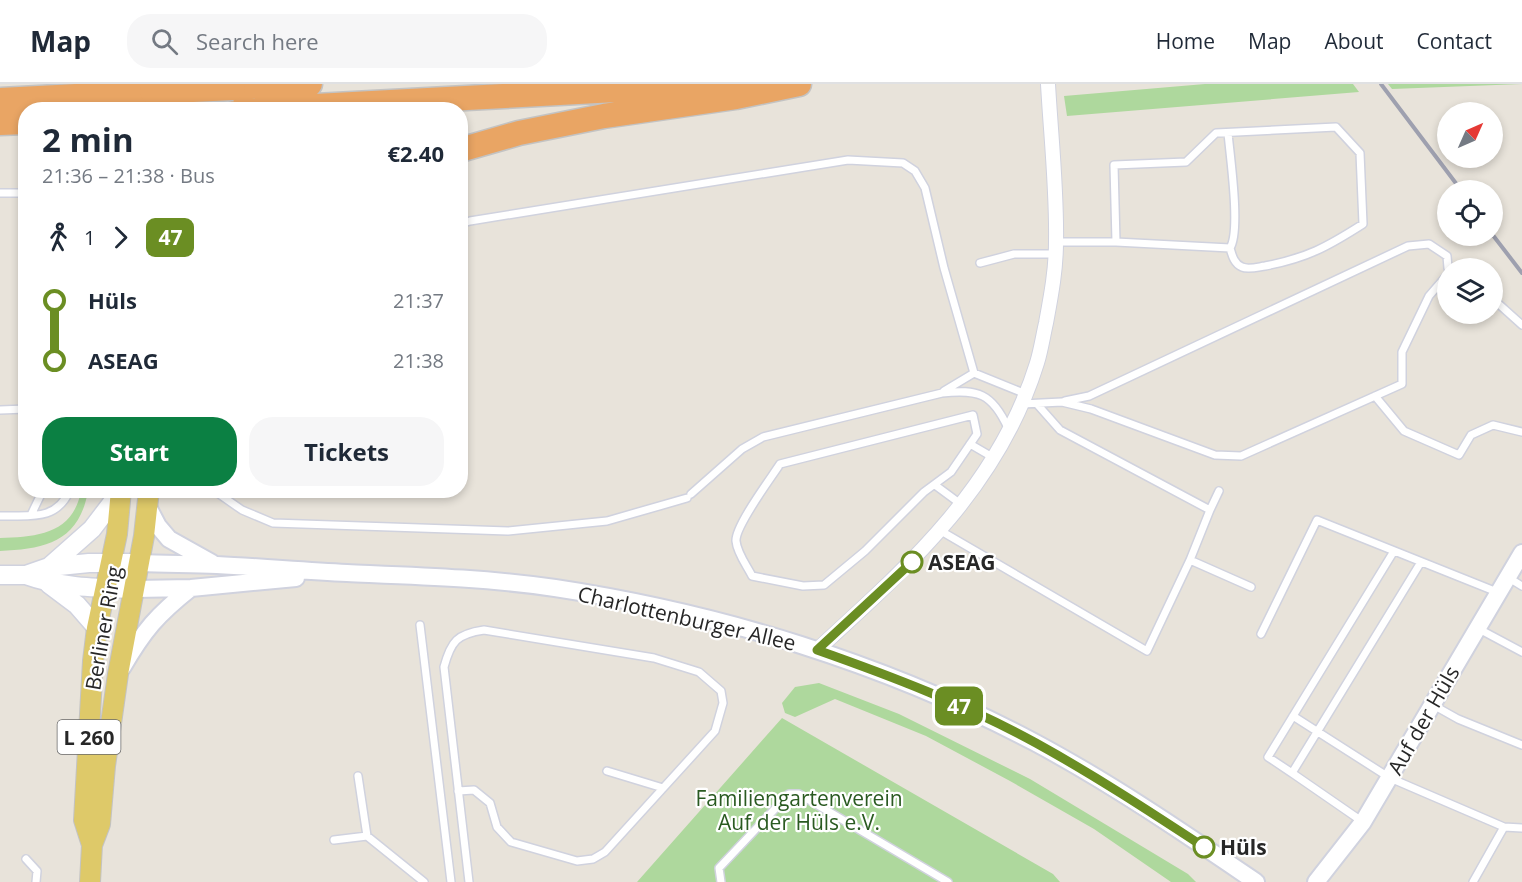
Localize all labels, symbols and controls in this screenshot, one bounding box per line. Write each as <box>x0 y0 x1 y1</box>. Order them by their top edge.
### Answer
search box <box>127 14 547 68</box>
text: Map <box>30 22 91 60</box>
icon: search <box>148 25 181 58</box>
text: Search here <box>196 26 319 56</box>
text: Home <box>1156 27 1215 55</box>
text: Map <box>1248 27 1291 55</box>
text: About <box>1324 27 1384 55</box>
text: Contact <box>1417 27 1492 55</box>
north arrow <box>1437 102 1503 168</box>
map controls <box>1437 102 1503 324</box>
text: 2 min <box>42 117 134 162</box>
text: €2.40 <box>387 138 444 168</box>
text: 21:36 – 21:38 · Bus <box>42 162 215 189</box>
button: locate <box>1437 180 1503 246</box>
icon: walk <box>42 221 75 254</box>
icon: forward <box>104 221 137 254</box>
text: 47 <box>158 223 182 251</box>
text: 1 <box>84 224 95 251</box>
button: layers <box>1437 258 1503 324</box>
text: Hüls <box>88 285 137 315</box>
text: 21:37 <box>393 287 444 314</box>
text: ASEAG <box>88 345 159 375</box>
text: 21:38 <box>393 347 444 374</box>
button: Start <box>42 417 237 486</box>
button: Tickets <box>249 417 444 486</box>
place label: ASEAG <box>928 548 996 576</box>
marker: ASEAG <box>901 551 923 573</box>
street label: Berliner Ring <box>78 564 128 692</box>
street label: Charlottenburger Allee <box>575 579 799 657</box>
street label: Auf der Hüls <box>1381 661 1465 779</box>
line badge: 47 <box>932 686 986 726</box>
text: 47 <box>947 692 971 720</box>
road number: L 260 <box>58 720 121 754</box>
park label: Familiengartenverein Auf der Hüls e.V. <box>695 784 903 836</box>
place label: Hüls <box>1220 833 1267 861</box>
marker: Hüls <box>1193 836 1215 858</box>

